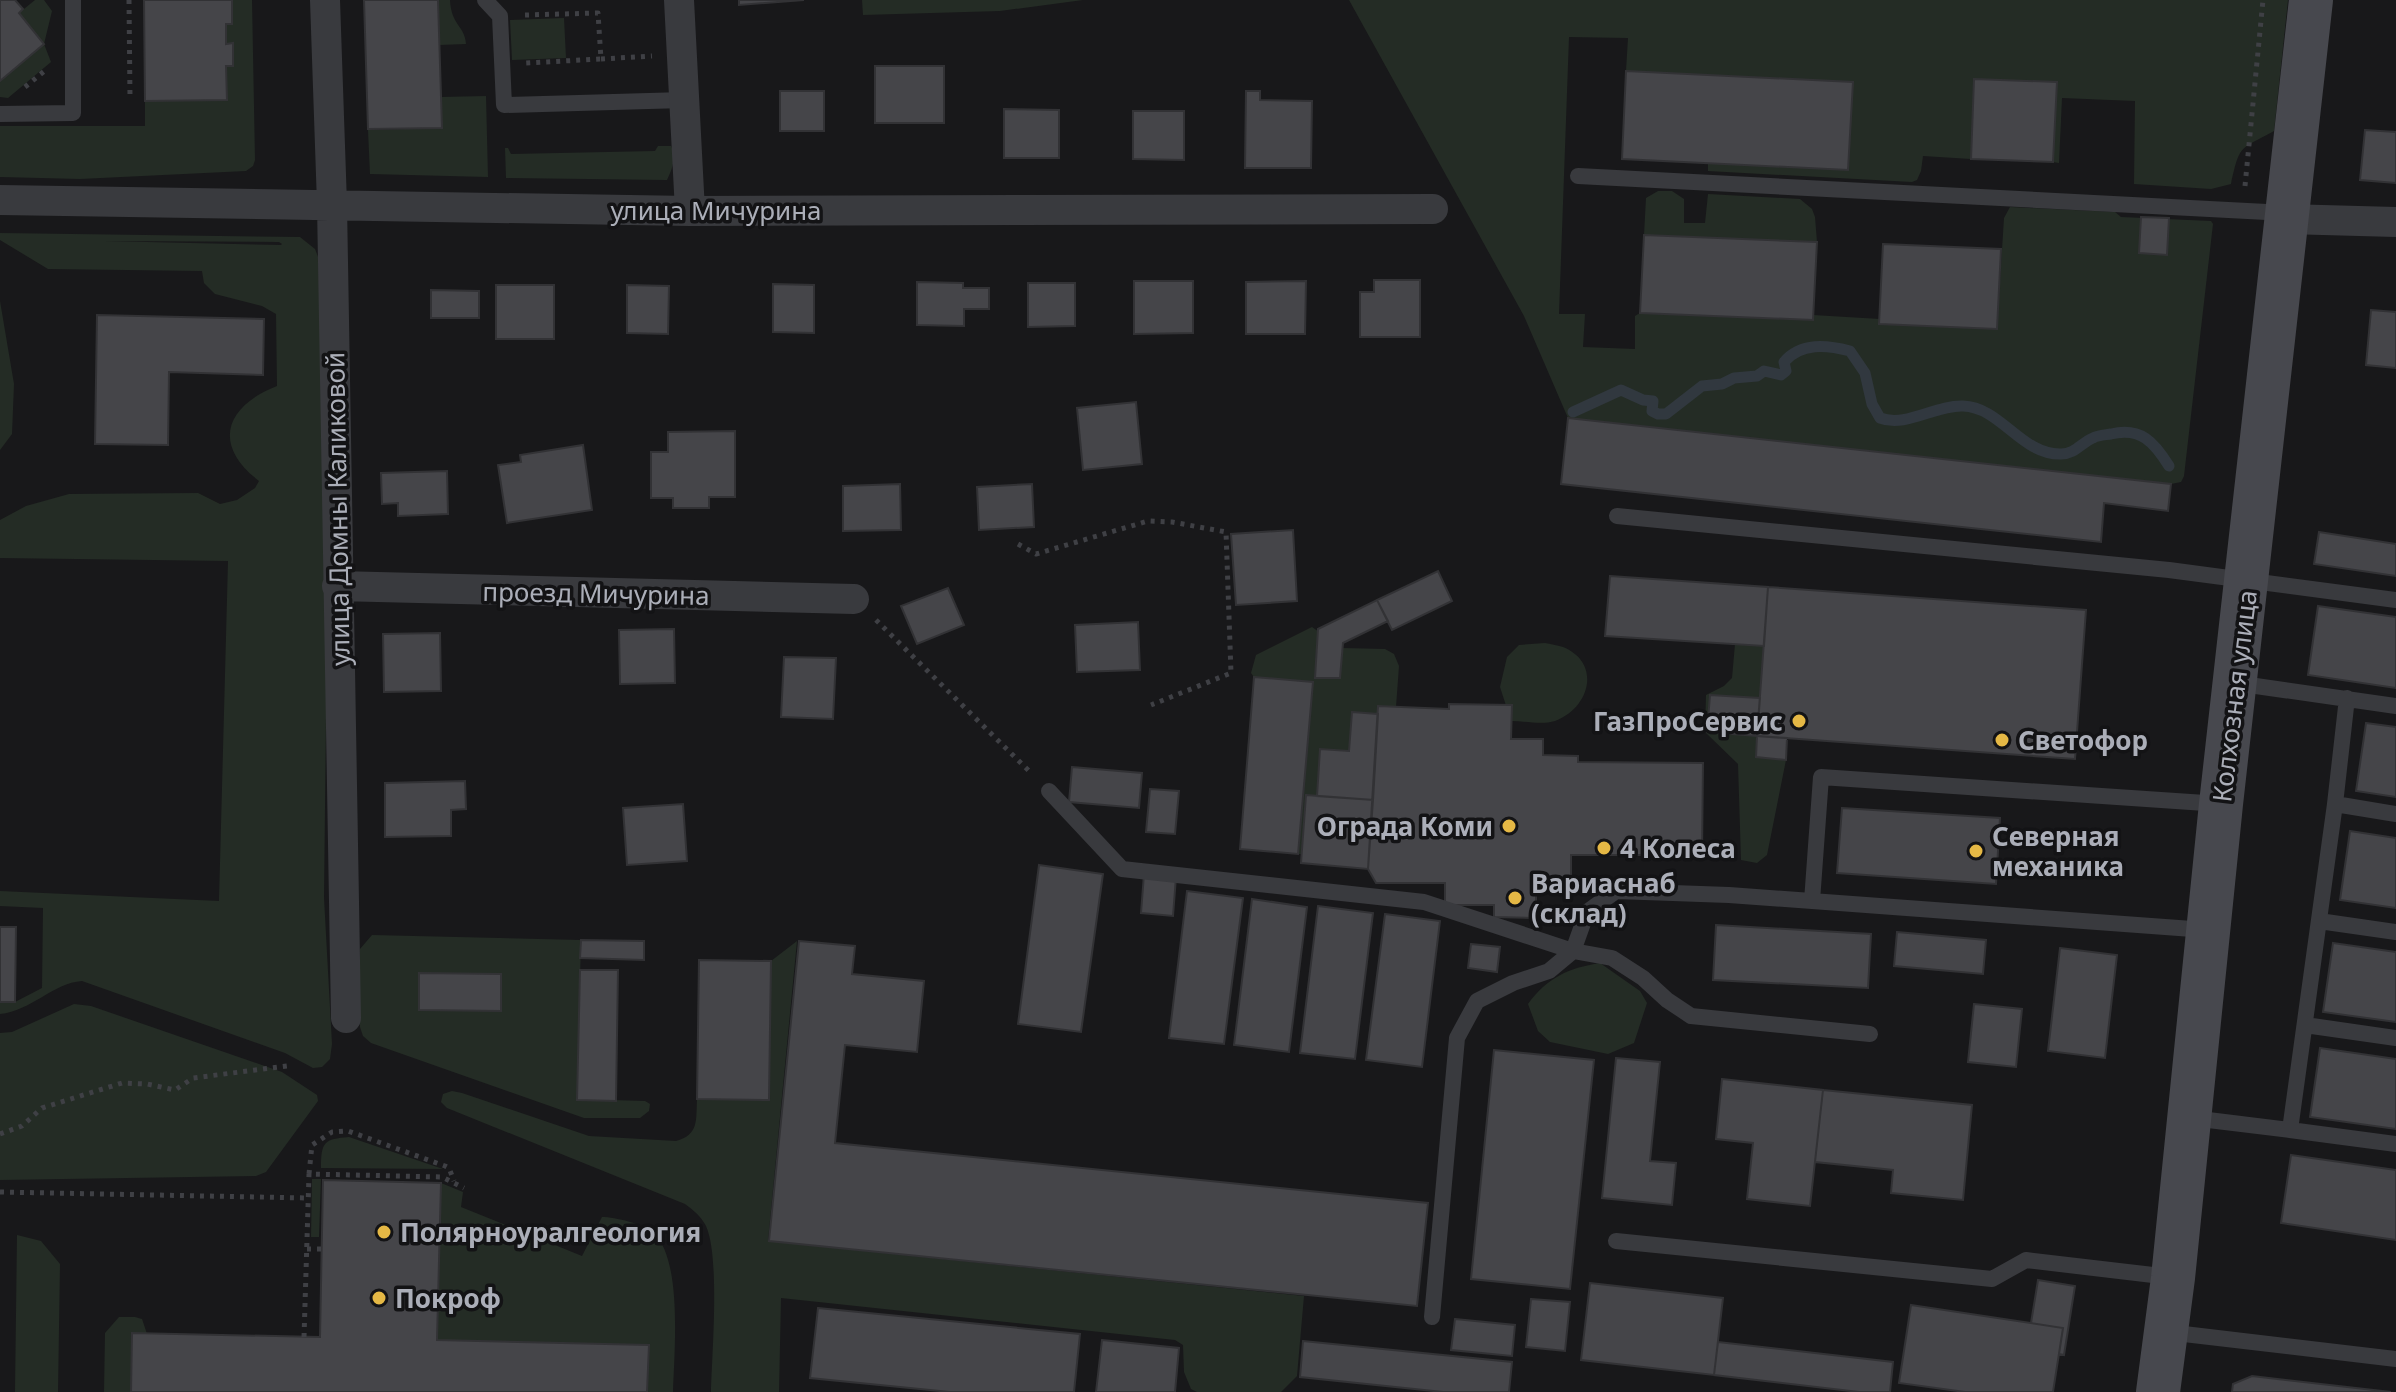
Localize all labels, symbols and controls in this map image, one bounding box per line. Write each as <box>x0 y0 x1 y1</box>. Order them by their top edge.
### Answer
street label: улица Мичурина <box>610 192 822 228</box>
street label: улица Домны Каликовой <box>316 352 358 666</box>
street label: проезд Мичурина <box>482 573 710 613</box>
street label: Колхозная улица <box>2203 588 2265 804</box>
place label: ГазПроСервис <box>1593 703 1783 739</box>
marker: ГазПроСервис <box>1790 712 1808 730</box>
place label: Светофор <box>2018 722 2148 758</box>
marker: Светофор <box>1993 731 2011 749</box>
place label: Ограда Коми <box>1317 808 1493 844</box>
marker: Ограда Коми <box>1500 817 1518 835</box>
place label: Северная механика <box>1992 818 2124 884</box>
place label: 4 Колеса <box>1620 830 1736 866</box>
marker: 4 Колеса <box>1595 839 1613 857</box>
marker: Северная механика <box>1967 842 1985 860</box>
place label: Вариаснаб (склад) <box>1531 865 1676 931</box>
marker: Вариаснаб (склад) <box>1506 889 1524 907</box>
place label: Полярноуралгеология <box>400 1214 701 1250</box>
marker: Полярноуралгеология <box>375 1223 393 1241</box>
place label: Покроф <box>395 1280 501 1316</box>
marker: Покроф <box>370 1289 388 1307</box>

